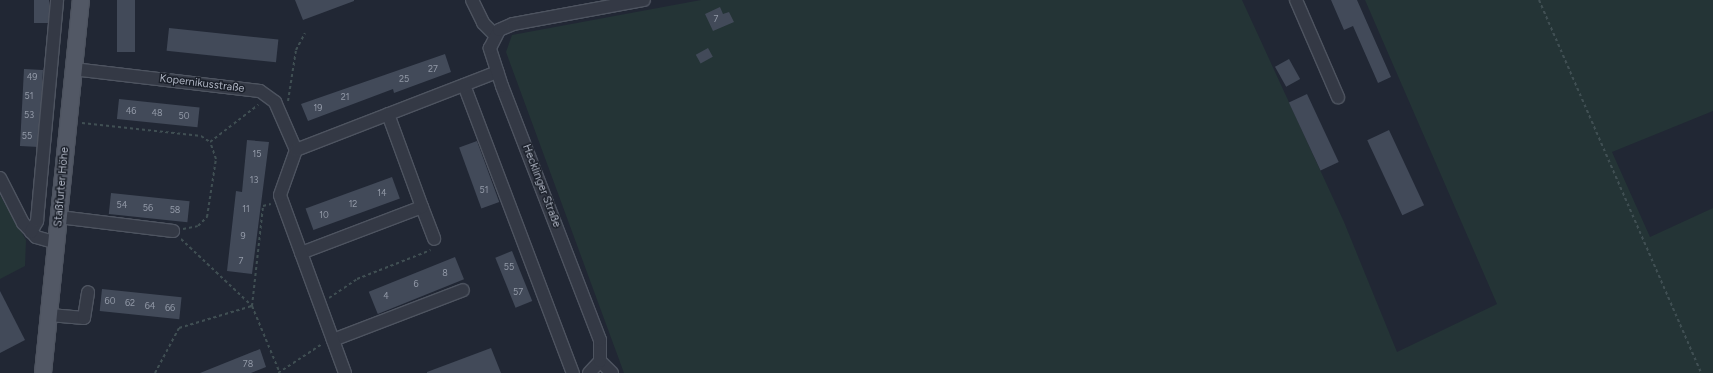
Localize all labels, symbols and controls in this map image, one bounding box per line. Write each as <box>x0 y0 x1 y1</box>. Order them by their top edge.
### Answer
house number: 7 <box>714 14 718 24</box>
house number: 27 <box>428 64 438 74</box>
house number: 49 <box>27 72 37 82</box>
street label: Kopernikusstraße <box>159 72 245 96</box>
house number: 25 <box>399 74 409 84</box>
house number: 51 <box>25 91 33 101</box>
house number: 21 <box>341 92 349 102</box>
house number: 19 <box>314 103 322 113</box>
house number: 46 <box>126 106 136 116</box>
house number: 48 <box>151 108 163 118</box>
house number: 53 <box>24 110 34 120</box>
house number: 50 <box>179 111 189 121</box>
house number: 55 <box>22 131 32 141</box>
street label: Hecklinger Straße <box>519 143 563 229</box>
street label: Staßfurter Höhe <box>52 147 72 227</box>
house number: 15 <box>253 149 261 159</box>
house number: 13 <box>250 175 258 185</box>
house number: 51 <box>480 185 488 195</box>
house number: 14 <box>377 188 387 198</box>
house number: 12 <box>349 199 357 209</box>
house number: 54 <box>117 200 127 210</box>
house number: 56 <box>143 203 153 213</box>
house number: 11 <box>242 204 250 214</box>
house number: 58 <box>170 205 180 215</box>
house number: 10 <box>319 210 329 220</box>
house number: 9 <box>240 231 246 241</box>
house number: 7 <box>239 256 243 266</box>
house number: 55 <box>504 262 514 272</box>
house number: 8 <box>442 268 448 278</box>
house number: 6 <box>413 279 419 289</box>
house number: 57 <box>513 287 523 297</box>
house number: 4 <box>383 291 389 301</box>
house number: 60 <box>105 296 115 306</box>
house number: 62 <box>125 298 135 308</box>
house number: 64 <box>145 301 155 311</box>
house number: 66 <box>165 303 175 313</box>
house number: 78 <box>243 359 253 369</box>

